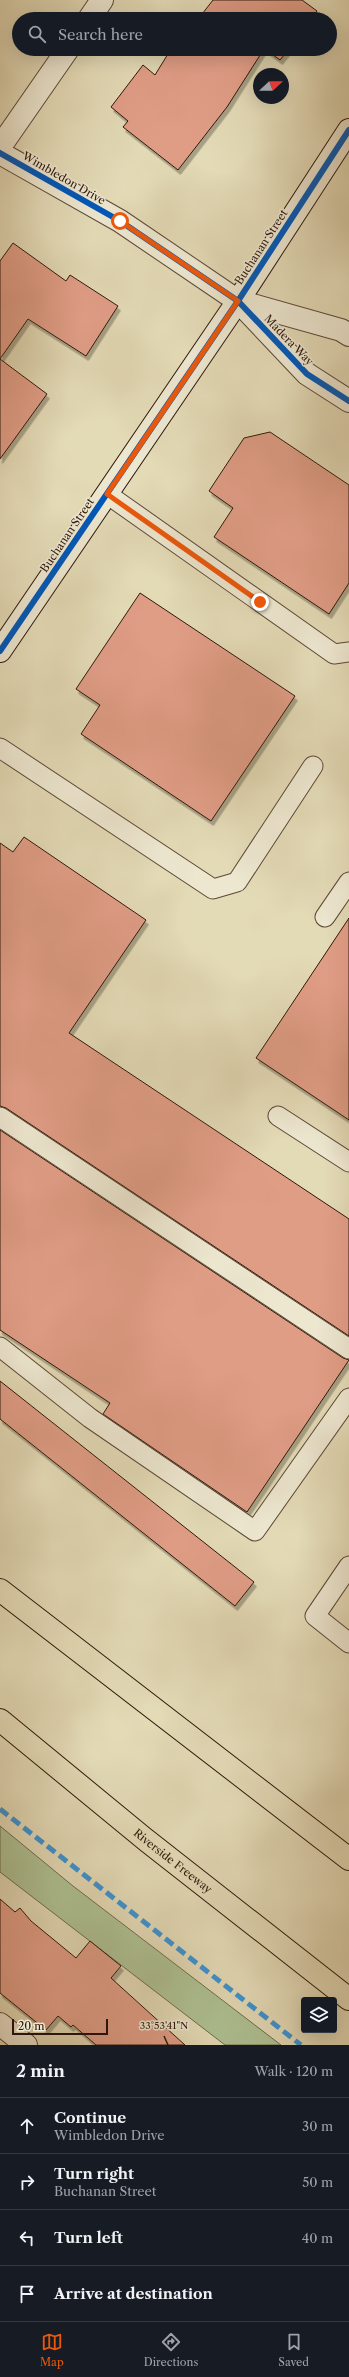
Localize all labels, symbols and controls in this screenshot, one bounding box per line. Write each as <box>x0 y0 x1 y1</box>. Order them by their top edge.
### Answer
search box <box>12 12 337 56</box>
icon: search <box>26 23 48 45</box>
text: Search here <box>58 25 143 44</box>
north arrow <box>253 68 289 104</box>
street label: Wimbledon Drive <box>19 148 108 207</box>
street label: Buchanan Street <box>232 207 291 287</box>
route start <box>111 212 129 230</box>
street label: Madera Way <box>261 312 317 369</box>
street label: Buchanan Street <box>37 495 97 575</box>
route end <box>251 593 269 611</box>
street label: Riverside Freeway <box>131 1826 216 1897</box>
map controls <box>301 1997 337 2033</box>
button: layers <box>301 1997 337 2033</box>
scale bar <box>12 2017 108 2036</box>
text: 20 m <box>18 2019 44 2033</box>
text: 33°53'41"N <box>140 2019 188 2032</box>
text: 2 min <box>16 2061 65 2081</box>
text: Walk · 120 m <box>255 2063 333 2079</box>
text: Continue <box>54 2108 126 2127</box>
icon: ahead <box>16 2115 38 2137</box>
text: 30 m <box>302 2118 333 2134</box>
text: Wimbledon Drive <box>54 2127 165 2143</box>
text: Turn right <box>54 2164 134 2183</box>
icon: right <box>16 2171 38 2193</box>
text: 50 m <box>302 2174 333 2190</box>
text: Buchanan Street <box>54 2183 156 2199</box>
icon: left <box>16 2227 38 2249</box>
text: Turn left <box>54 2228 123 2247</box>
text: 40 m <box>302 2230 333 2246</box>
icon: arrive <box>16 2283 38 2305</box>
text: Arrive at destination <box>54 2284 213 2303</box>
tab: Map <box>40 2331 64 2369</box>
tab: Directions <box>144 2331 198 2369</box>
tab: Saved <box>278 2331 309 2369</box>

